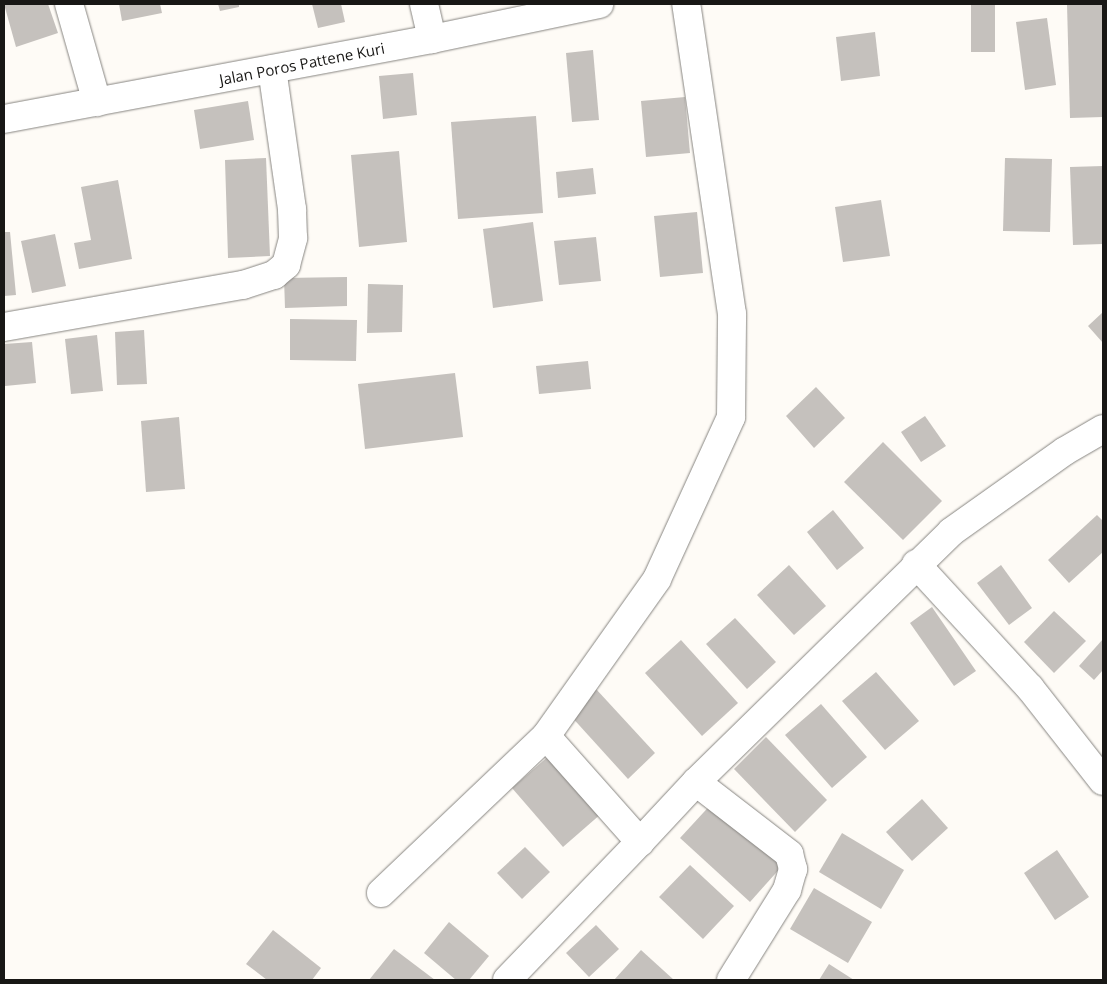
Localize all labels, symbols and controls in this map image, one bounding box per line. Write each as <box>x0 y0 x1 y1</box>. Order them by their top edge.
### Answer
street label: Jalan Poros Pattene Kuri <box>218 39 386 89</box>

